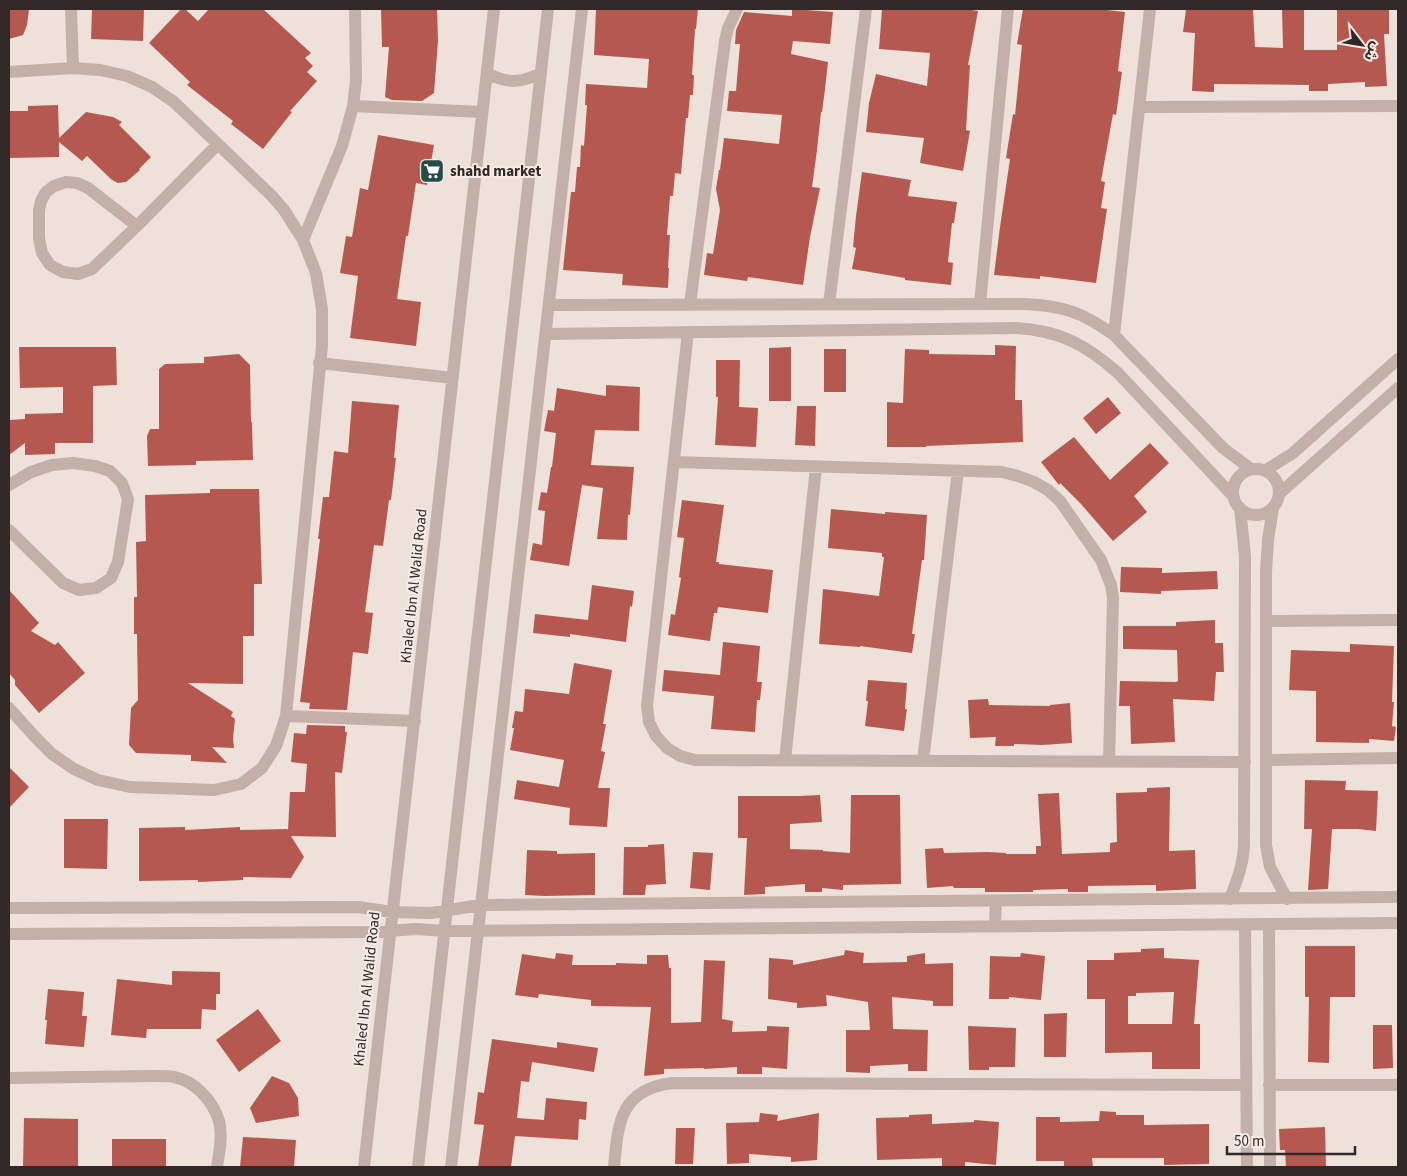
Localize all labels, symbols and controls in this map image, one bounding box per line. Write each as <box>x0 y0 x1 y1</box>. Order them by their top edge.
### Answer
north arrow <box>1337 20 1387 70</box>
text: ش <box>1359 38 1386 65</box>
supermarket icon: shahd market <box>419 158 445 184</box>
place label: shahd market <box>450 161 541 182</box>
street label: Khaled Ibn Al Walid Road <box>395 508 433 664</box>
street label: Khaled Ibn Al Walid Road <box>348 911 386 1067</box>
scale bar <box>1227 1124 1354 1156</box>
text: 50 m <box>1234 1131 1264 1152</box>

